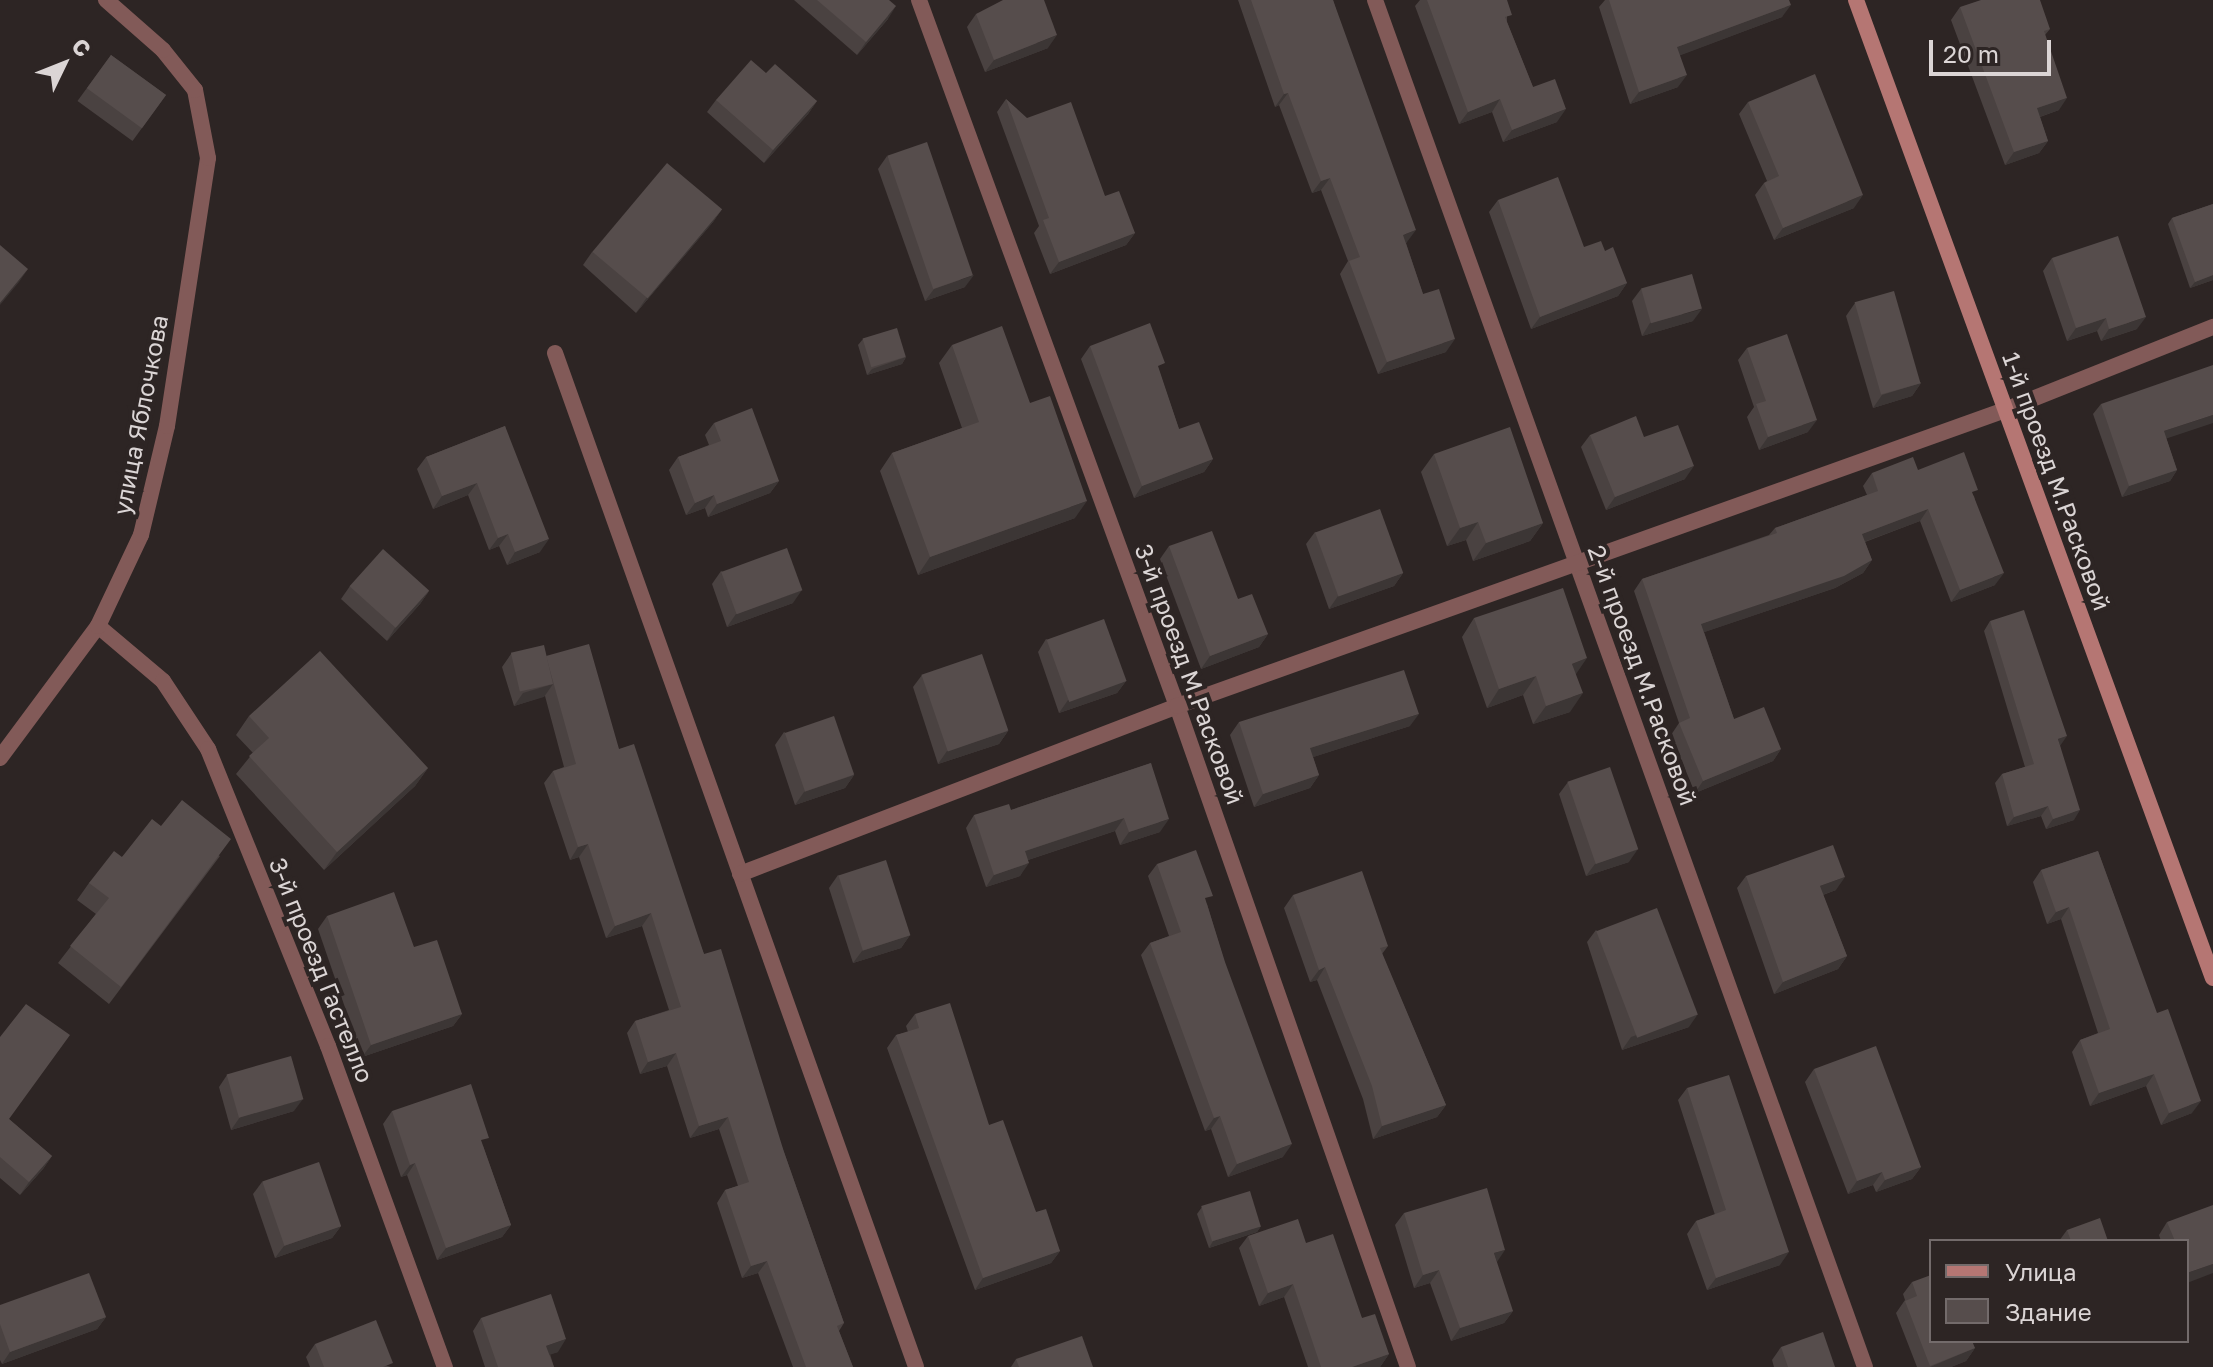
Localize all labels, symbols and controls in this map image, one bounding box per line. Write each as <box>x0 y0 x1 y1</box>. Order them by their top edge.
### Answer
north arrow <box>24 24 104 104</box>
scale bar <box>1933 24 2055 74</box>
text: С <box>67 32 97 62</box>
text: 20 m <box>1943 39 1999 68</box>
street label: улица Яблочкова <box>106 312 174 518</box>
street label: 1-й проезд М.Расковой <box>1997 348 2117 614</box>
street label: 3-й проезд М.Расковой <box>1129 540 1251 808</box>
street label: 2-й проезд М.Расковой <box>1582 541 1704 809</box>
street label: 3-й проезд Гастелло <box>264 853 380 1087</box>
legend <box>1929 1239 2189 1343</box>
text: Улица <box>2005 1257 2077 1286</box>
text: Здание <box>2005 1297 2092 1326</box>

